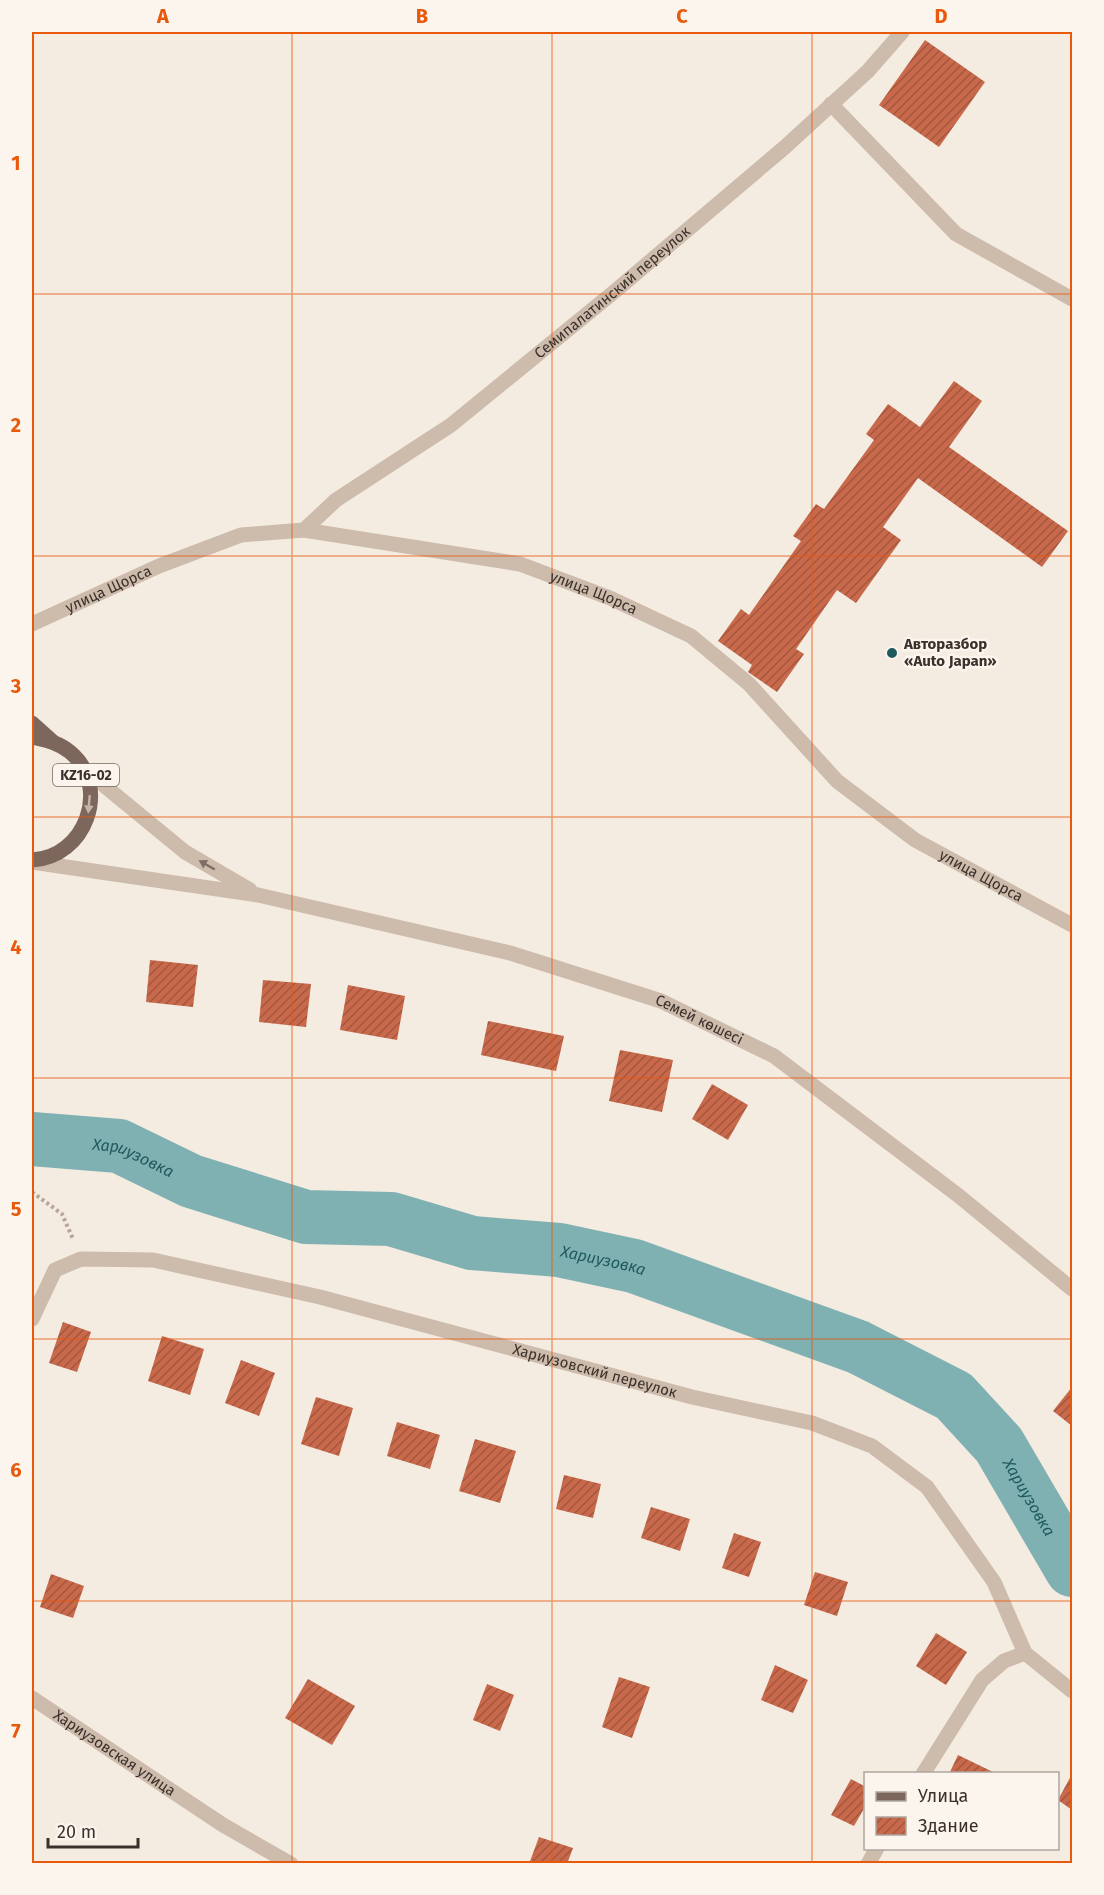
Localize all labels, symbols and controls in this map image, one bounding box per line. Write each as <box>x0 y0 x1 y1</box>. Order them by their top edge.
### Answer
text: A <box>156 4 170 28</box>
text: B <box>416 4 428 28</box>
text: C <box>676 4 688 28</box>
text: D <box>934 4 948 28</box>
text: 1 <box>11 151 21 175</box>
street label: Семипалатинский переулок <box>531 222 694 362</box>
text: 2 <box>11 413 21 437</box>
street label: улица Щорса <box>63 562 154 617</box>
street label: улица Щорса <box>547 567 640 618</box>
place label: Авторазбор «Auto Japan» <box>903 635 997 670</box>
marker: Авторазбор «Auto Japan» <box>885 646 899 660</box>
text: 3 <box>10 674 21 698</box>
road number: KZ16-02 <box>53 764 119 786</box>
one-way arrow <box>84 795 94 814</box>
street label: улица Щорса <box>936 846 1026 906</box>
one-way arrow <box>198 860 215 870</box>
text: 4 <box>10 935 22 959</box>
street label: Семей көшесі <box>653 991 746 1049</box>
water label: Хариузовка <box>91 1135 177 1181</box>
text: 5 <box>11 1197 22 1221</box>
water label: Хариузовка <box>558 1241 648 1279</box>
street label: Хариузовский переулок <box>511 1340 679 1402</box>
water label: Хариузовка <box>998 1454 1059 1539</box>
text: 6 <box>10 1458 22 1482</box>
street label: Хариузовская улица <box>50 1706 179 1800</box>
text: 7 <box>11 1719 21 1743</box>
legend <box>864 1772 1059 1850</box>
text: Улица <box>918 1785 968 1807</box>
scale bar <box>48 1811 138 1849</box>
text: Здание <box>918 1815 979 1837</box>
text: 20 m <box>57 1821 96 1843</box>

